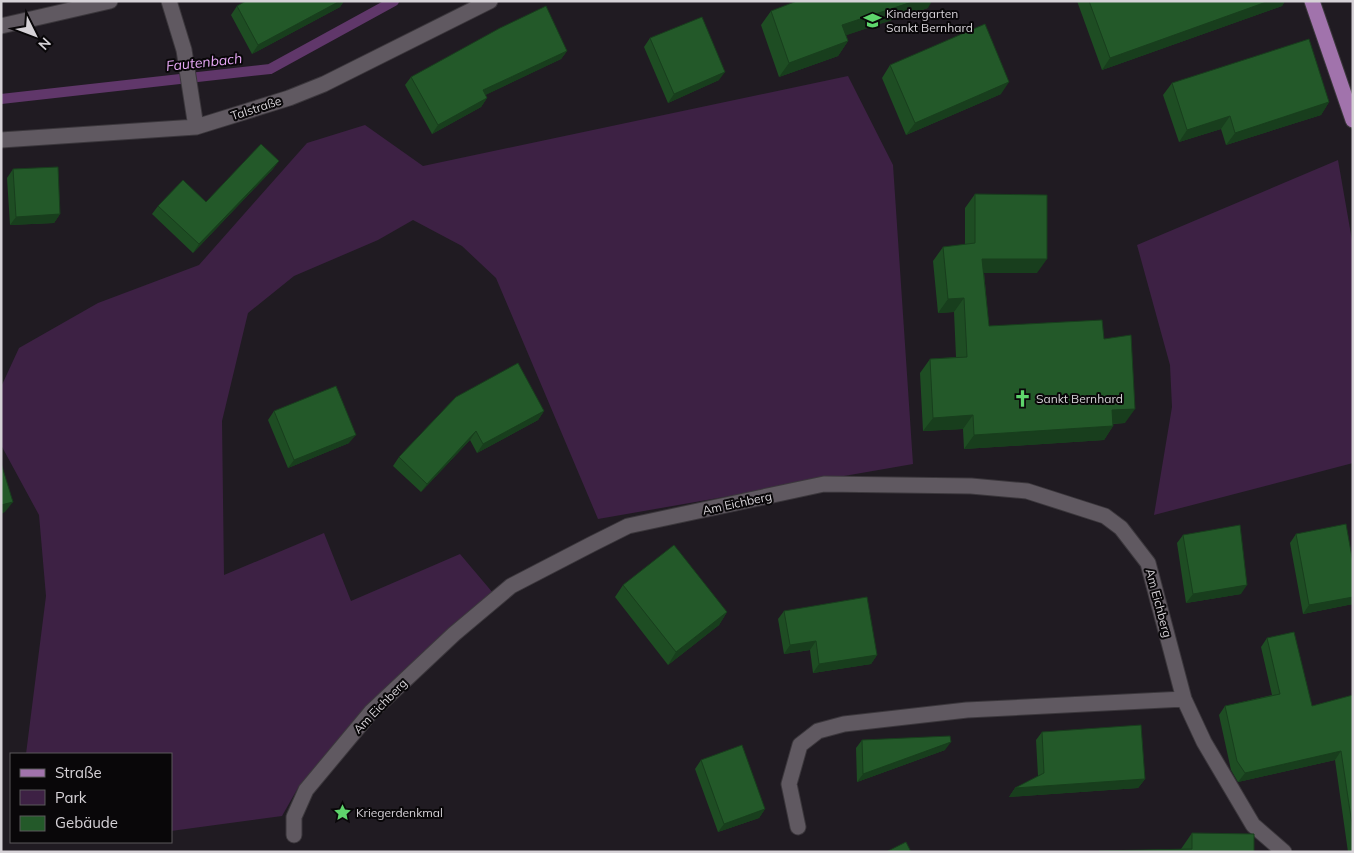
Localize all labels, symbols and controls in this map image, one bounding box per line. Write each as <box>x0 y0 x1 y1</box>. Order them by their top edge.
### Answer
place label: Kindergarten Sankt Bernhard <box>886 6 973 35</box>
north arrow <box>10 10 60 60</box>
school or university icon: Kindergarten Sankt Bernhard <box>862 10 882 30</box>
text: N <box>34 34 55 54</box>
water label: Fautenbach <box>165 49 243 75</box>
street label: Talstraße <box>229 93 283 123</box>
church icon: Sankt Bernhard <box>1012 388 1032 408</box>
place label: Sankt Bernhard <box>1036 391 1123 406</box>
street label: Am Eichberg <box>701 488 773 518</box>
street label: Am Eichberg <box>1143 567 1175 639</box>
street label: Am Eichberg <box>350 675 410 737</box>
legend <box>10 753 172 843</box>
text: Straße <box>55 763 102 782</box>
text: Park <box>55 788 87 807</box>
place icon: Kriegerdenkmal <box>332 802 352 822</box>
place label: Kriegerdenkmal <box>356 805 443 820</box>
text: Gebäude <box>55 813 118 832</box>

